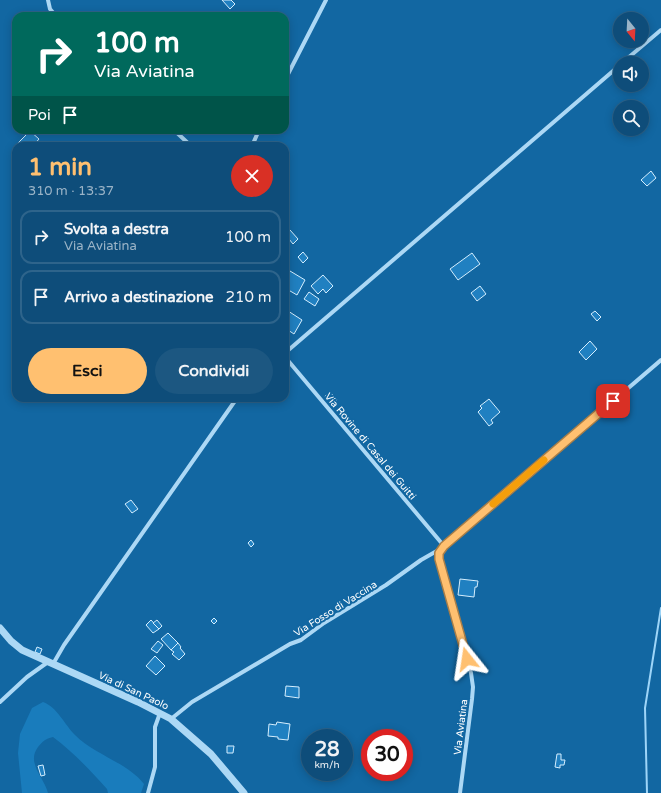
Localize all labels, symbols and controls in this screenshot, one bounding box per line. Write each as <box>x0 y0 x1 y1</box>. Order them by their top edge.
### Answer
north arrow <box>613 12 649 48</box>
map controls <box>613 12 649 136</box>
text: 100 m <box>94 26 180 60</box>
icon: right <box>28 28 80 80</box>
button: sound <box>613 56 649 92</box>
text: Via Aviatina <box>94 60 195 82</box>
button: search <box>613 100 649 136</box>
icon: arrive <box>59 104 81 126</box>
text: Poi <box>28 106 51 124</box>
text: 1 min <box>28 153 92 182</box>
button: close <box>231 155 273 197</box>
text: 310 m · 13:37 <box>28 183 114 199</box>
text: Svolta a destra <box>64 220 169 238</box>
icon: right <box>30 226 52 248</box>
text: 100 m <box>225 228 271 246</box>
text: Via Aviatina <box>64 238 137 254</box>
icon: arrive <box>30 286 52 308</box>
text: Arrivo a destinazione <box>64 288 214 306</box>
text: 210 m <box>226 288 272 306</box>
button: Esci <box>28 348 147 394</box>
button: Condividi <box>155 348 273 394</box>
pin <box>596 384 630 418</box>
icon: arrive <box>602 390 624 412</box>
street label: Via Rovine di Casal dei Guitti <box>322 391 418 502</box>
street label: Via Fosso di Vaccina <box>292 578 379 639</box>
position arrow <box>446 638 488 680</box>
street label: Via di San Paolo <box>97 669 171 712</box>
street label: Via Aviatina <box>452 699 470 756</box>
speed limit sign: 30 <box>361 729 413 781</box>
text: 28 <box>314 738 340 762</box>
text: km/h <box>314 759 340 771</box>

